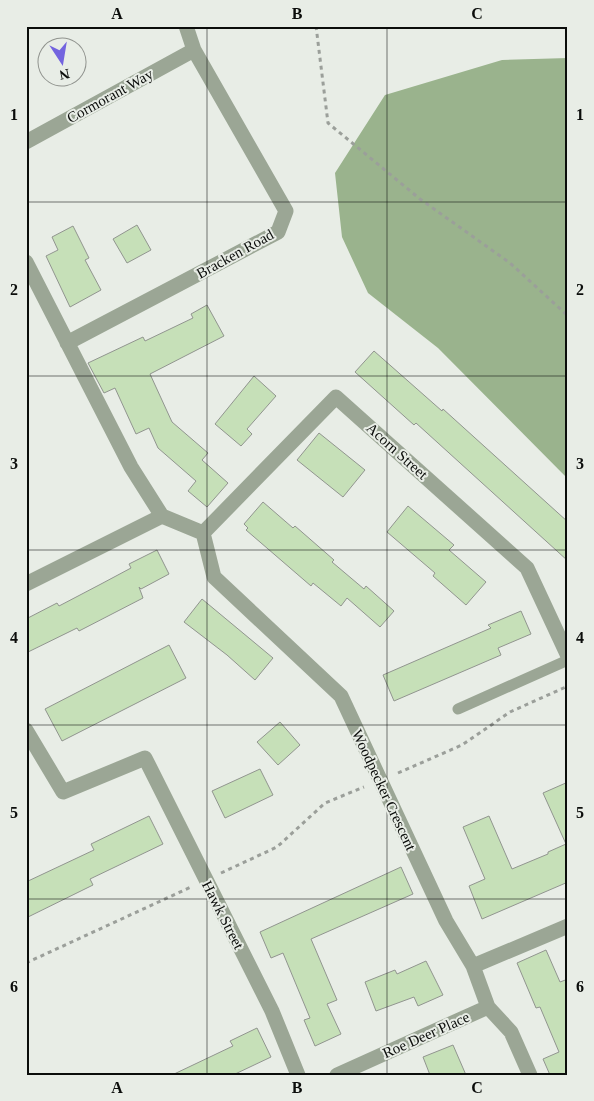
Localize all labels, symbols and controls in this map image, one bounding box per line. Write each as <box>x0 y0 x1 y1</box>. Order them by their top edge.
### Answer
text: A <box>111 5 123 22</box>
text: B <box>292 5 303 22</box>
text: C <box>471 5 483 22</box>
north arrow <box>38 38 88 88</box>
text: N <box>58 66 71 83</box>
street label: Cormorant Way <box>64 66 156 126</box>
text: 1 <box>10 106 18 123</box>
text: 1 <box>576 106 584 123</box>
street label: Bracken Road <box>194 226 277 282</box>
text: 2 <box>10 281 18 298</box>
text: 2 <box>576 281 584 298</box>
street label: Acorn Street <box>363 420 431 483</box>
text: 3 <box>10 455 18 472</box>
text: 3 <box>576 455 584 472</box>
text: 4 <box>10 629 18 646</box>
text: 4 <box>576 629 584 646</box>
street label: Woodpecker Crescent <box>349 727 419 854</box>
text: 5 <box>10 804 18 821</box>
text: 5 <box>576 804 584 821</box>
street label: Hawk Street <box>199 878 247 953</box>
text: 6 <box>10 978 18 995</box>
text: 6 <box>576 978 584 995</box>
street label: Roe Deer Place <box>380 1009 472 1061</box>
text: A <box>111 1079 123 1096</box>
text: B <box>292 1079 303 1096</box>
text: C <box>471 1079 483 1096</box>

